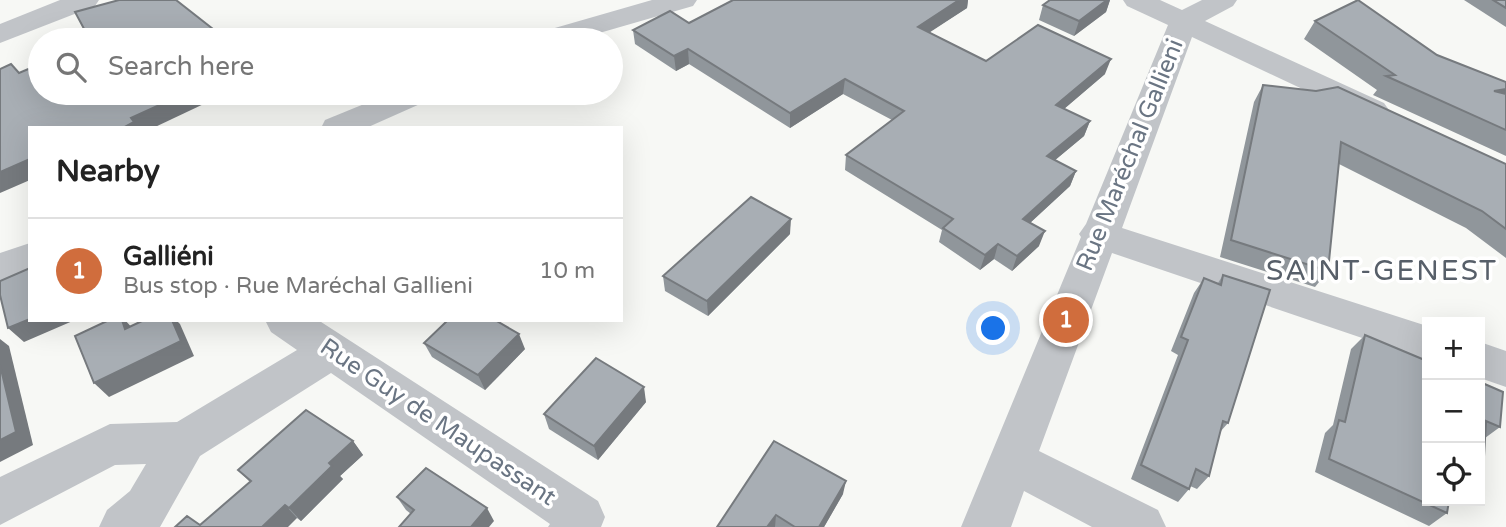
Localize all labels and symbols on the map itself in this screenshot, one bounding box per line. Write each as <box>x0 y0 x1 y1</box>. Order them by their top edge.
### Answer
street label: Rue Maréchal Gallieni <box>1070 35 1190 275</box>
district label: SAINT-GENEST <box>1266 254 1498 288</box>
pin: 1 <box>1043 294 1089 346</box>
your location <box>976 311 1010 345</box>
street label: Rue Guy de Maupassant <box>315 332 561 512</box>

